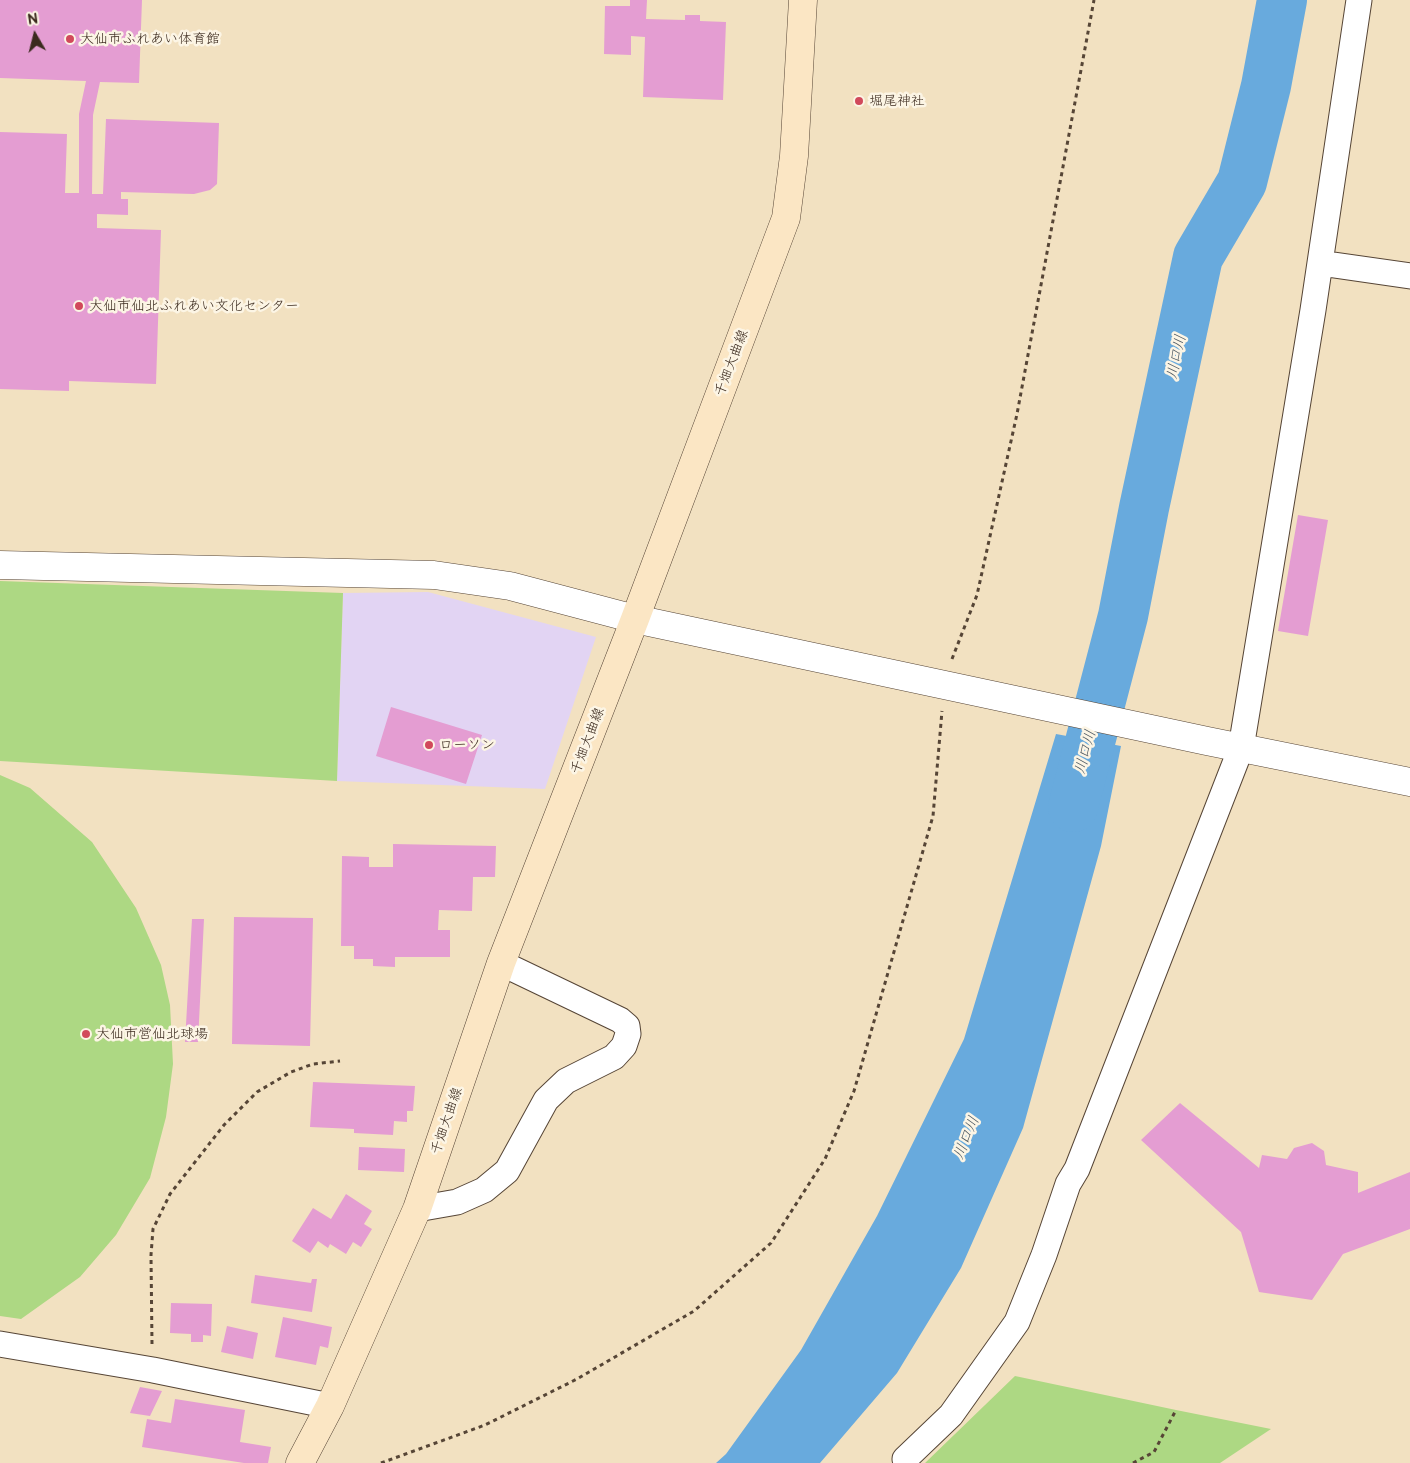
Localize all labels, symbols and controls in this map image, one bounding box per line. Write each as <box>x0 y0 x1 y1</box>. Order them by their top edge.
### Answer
north arrow <box>10 10 60 60</box>
text: N <box>26 11 39 29</box>
place label: 大仙市ふれあい体育館 <box>80 31 220 47</box>
marker: 大仙市ふれあい体育館 <box>64 33 76 45</box>
place label: 堀尾神社 <box>869 93 925 109</box>
marker: 堀尾神社 <box>853 95 865 107</box>
place label: 大仙市仙北ふれあい文化センター <box>89 298 299 314</box>
marker: 大仙市仙北ふれあい文化センター <box>73 300 85 312</box>
street label: 千畑大曲線 <box>712 327 752 399</box>
water label: 川口川 <box>1164 333 1190 381</box>
street label: 千畑大曲線 <box>568 705 608 777</box>
water label: 川口川 <box>1071 728 1101 776</box>
place label: ローソン <box>439 737 495 753</box>
marker: ローソン <box>423 739 435 751</box>
place label: 大仙市営仙北球場 <box>96 1026 208 1042</box>
marker: 大仙市営仙北球場 <box>80 1028 92 1040</box>
street label: 千畑大曲線 <box>428 1085 466 1157</box>
water label: 川口川 <box>950 1114 984 1162</box>

